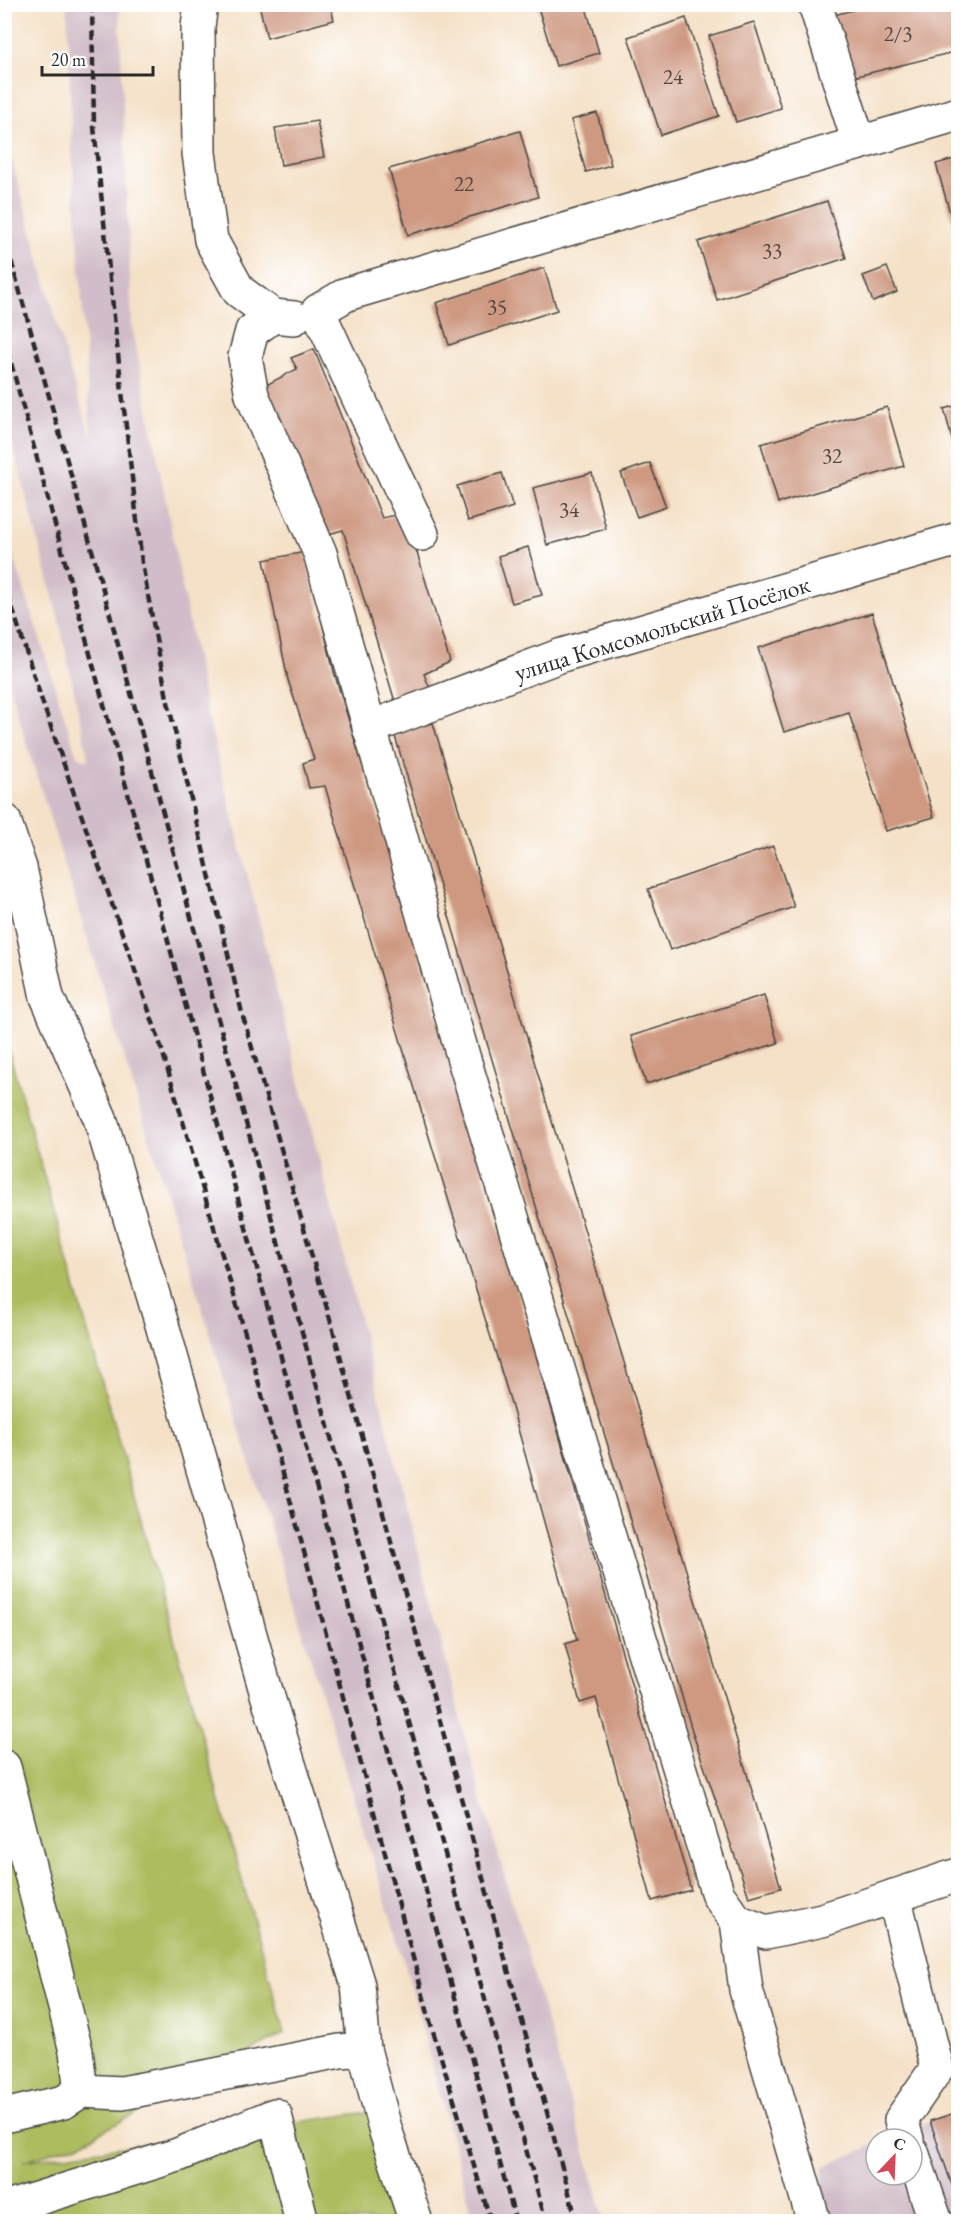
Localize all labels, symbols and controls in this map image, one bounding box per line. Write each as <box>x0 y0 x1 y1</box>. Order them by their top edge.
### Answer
house number: 2/3 <box>884 20 912 47</box>
scale bar <box>42 39 153 77</box>
text: 20 m <box>51 48 86 71</box>
house number: 24 <box>663 63 684 90</box>
house number: 22 <box>454 170 474 197</box>
house number: 33 <box>762 237 782 264</box>
house number: 35 <box>487 293 507 320</box>
house number: 32 <box>822 442 842 469</box>
house number: 34 <box>559 496 580 523</box>
street label: улица Комсомольский Посёлок <box>510 568 814 688</box>
north arrow <box>864 2127 924 2187</box>
text: С <box>890 2132 909 2156</box>

